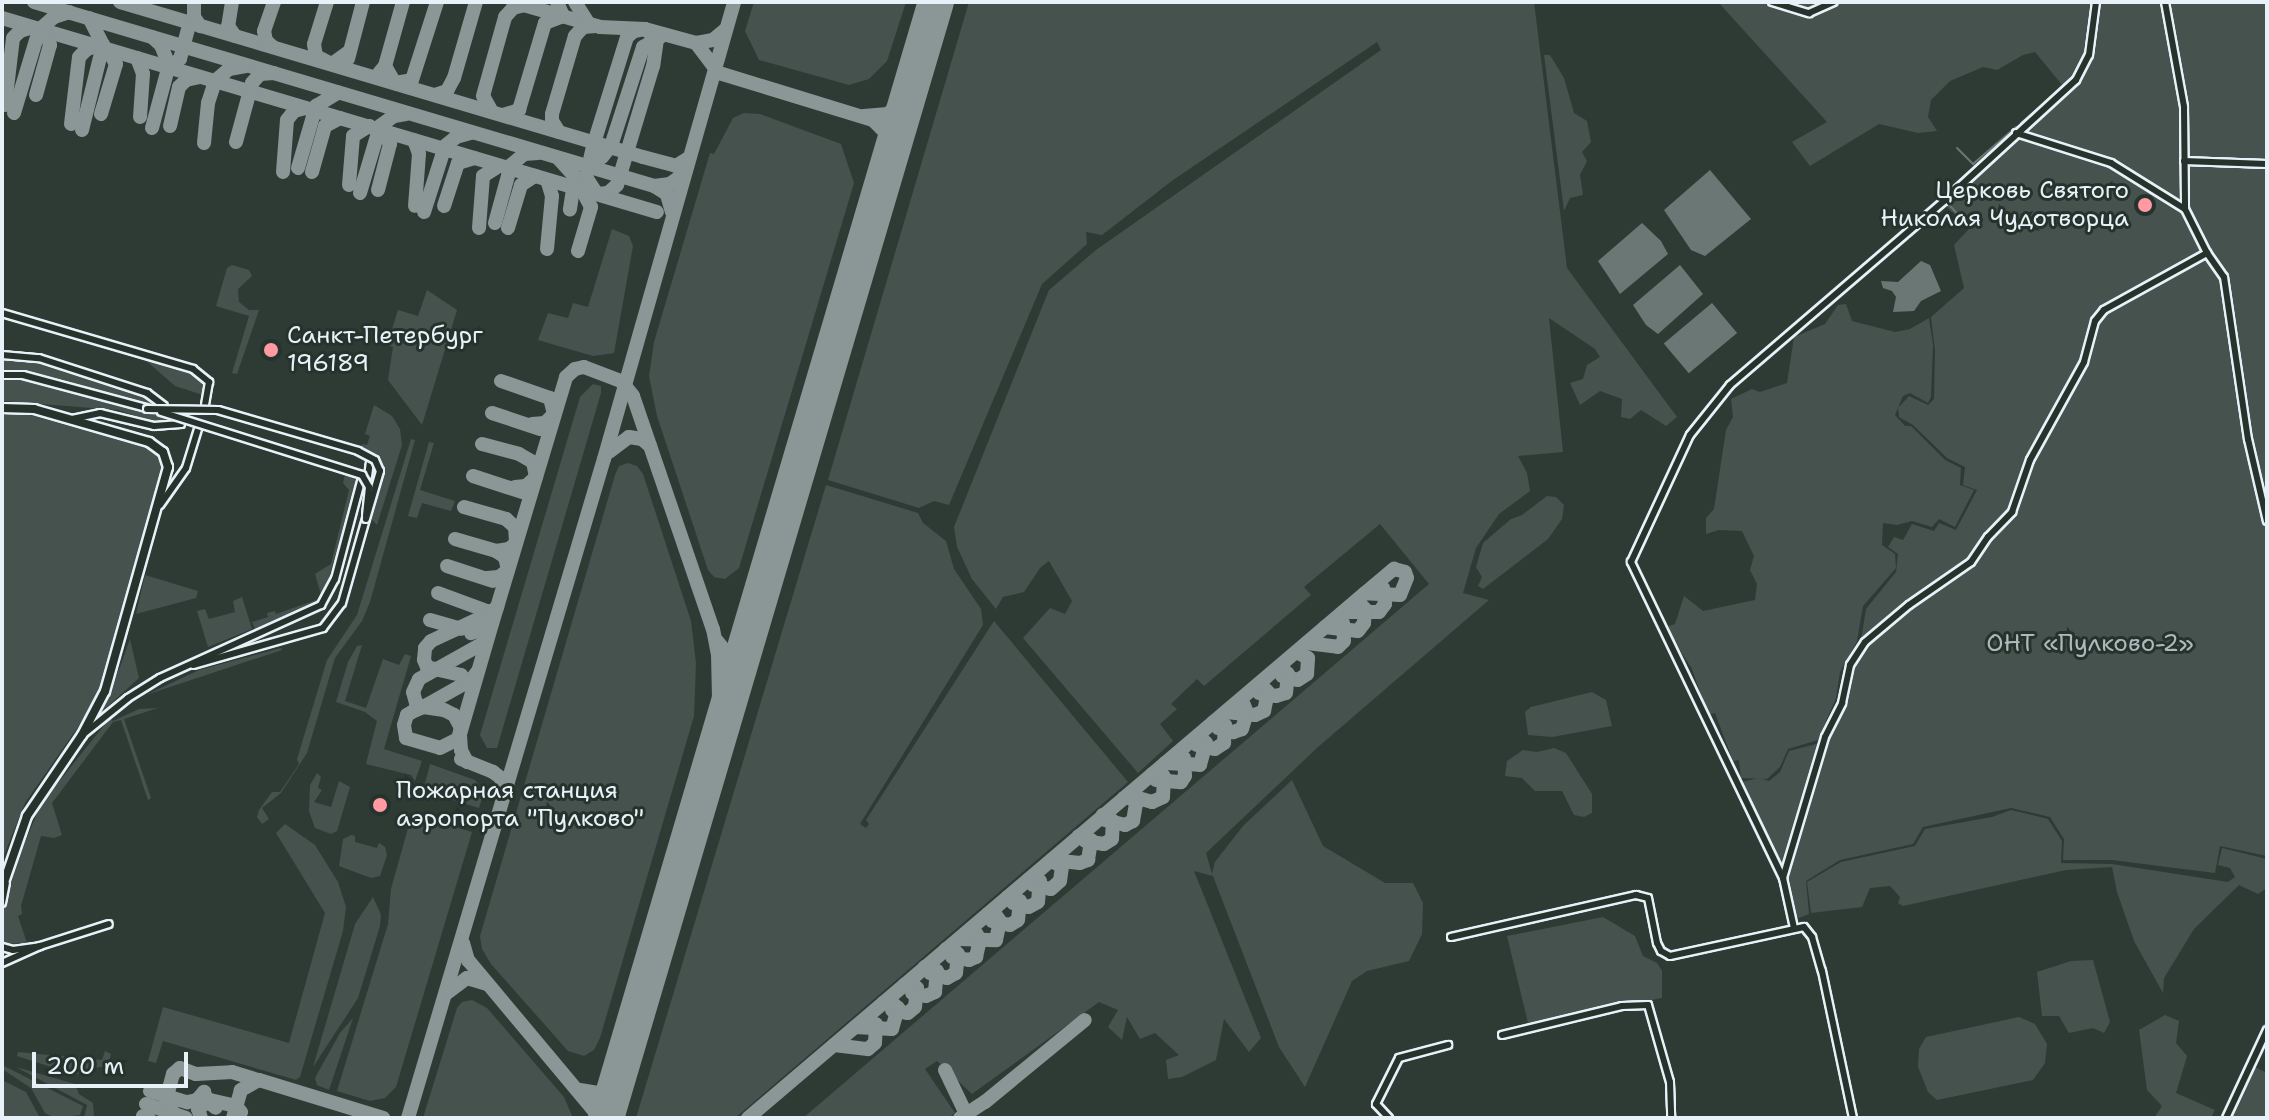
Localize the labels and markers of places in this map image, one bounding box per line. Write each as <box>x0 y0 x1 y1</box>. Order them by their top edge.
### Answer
place label: Церковь Святого Николая Чудотворца <box>1880 177 2129 233</box>
marker: Церковь Святого Николая Чудотворца <box>2136 196 2154 214</box>
place label: Санкт-Петербург 196189 <box>287 322 483 378</box>
marker: Санкт-Петербург 196189 <box>262 341 280 359</box>
place label: Пожарная станция аэропорта "Пулково" <box>396 777 644 833</box>
marker: Пожарная станция аэропорта "Пулково" <box>371 796 389 814</box>

